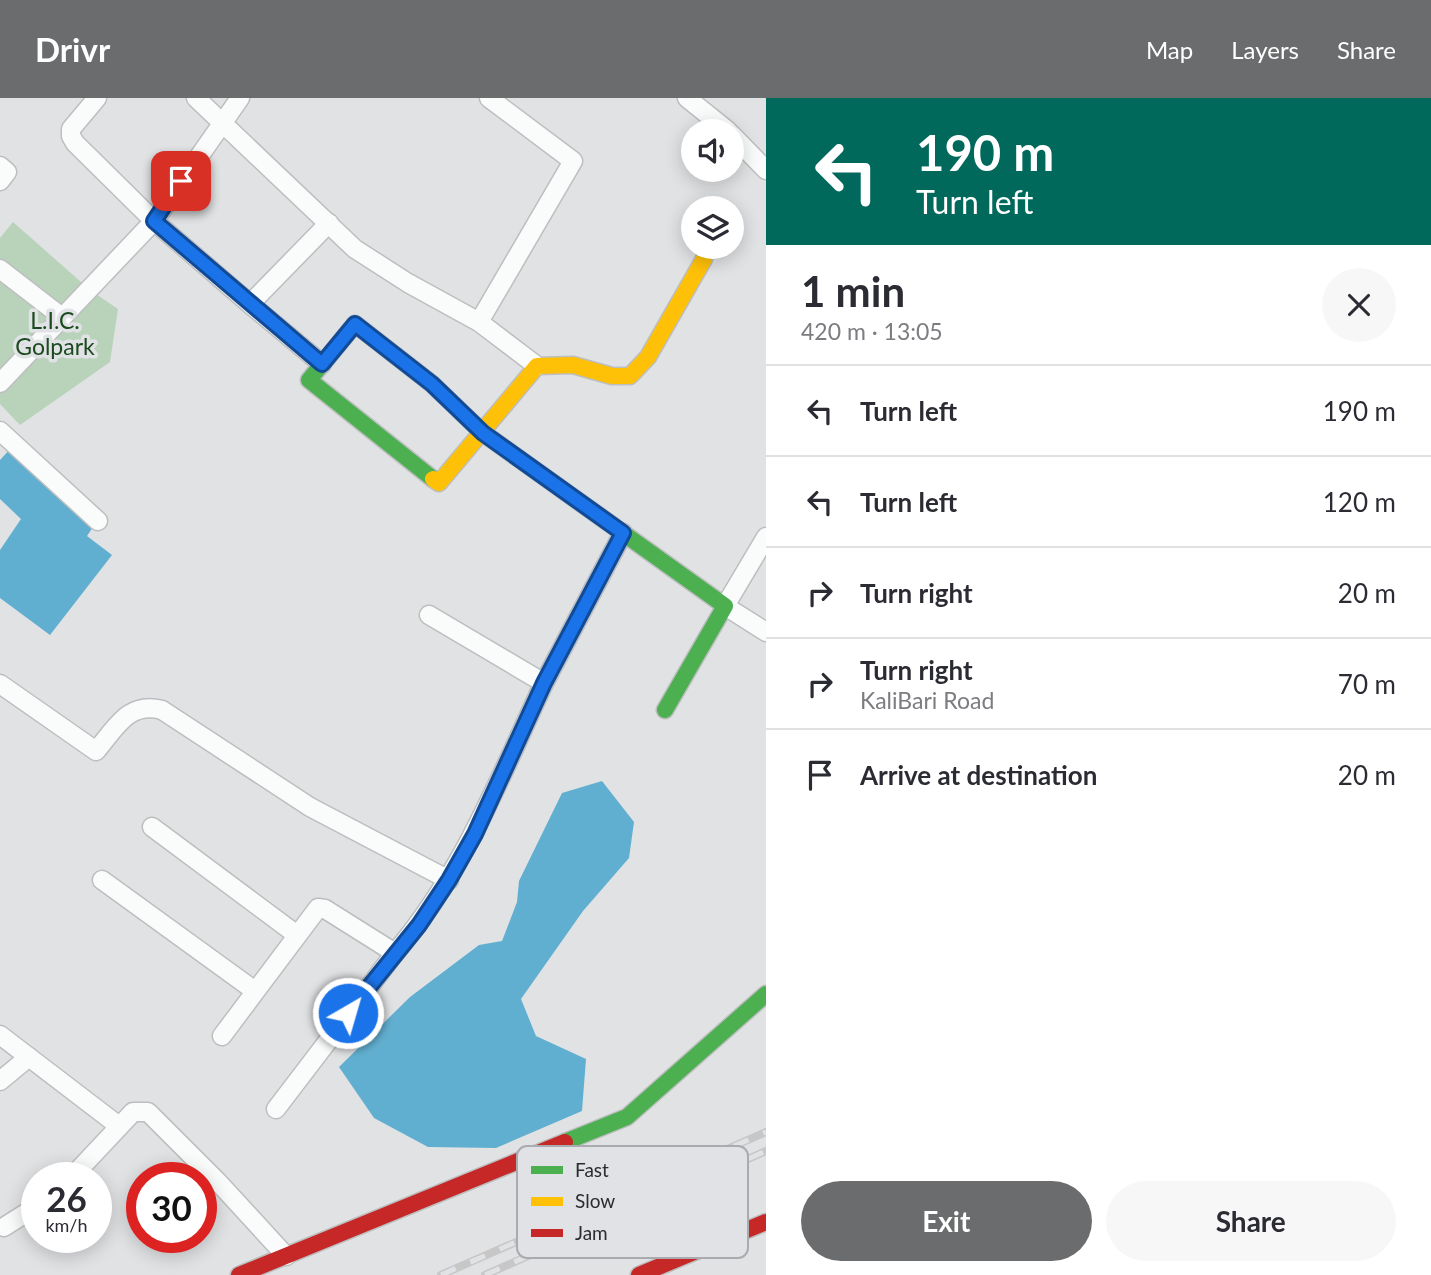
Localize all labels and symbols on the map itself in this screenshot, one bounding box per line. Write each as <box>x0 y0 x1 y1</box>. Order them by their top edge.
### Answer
pin <box>151 151 211 211</box>
park label: L.I.C. Golpark <box>15 306 95 360</box>
position arrow <box>311 976 385 1050</box>
legend <box>517 1146 748 1258</box>
text: Fast <box>575 1158 609 1181</box>
speed limit sign: 30 <box>126 1162 217 1253</box>
text: Slow <box>575 1189 615 1212</box>
text: Jam <box>575 1221 608 1244</box>

